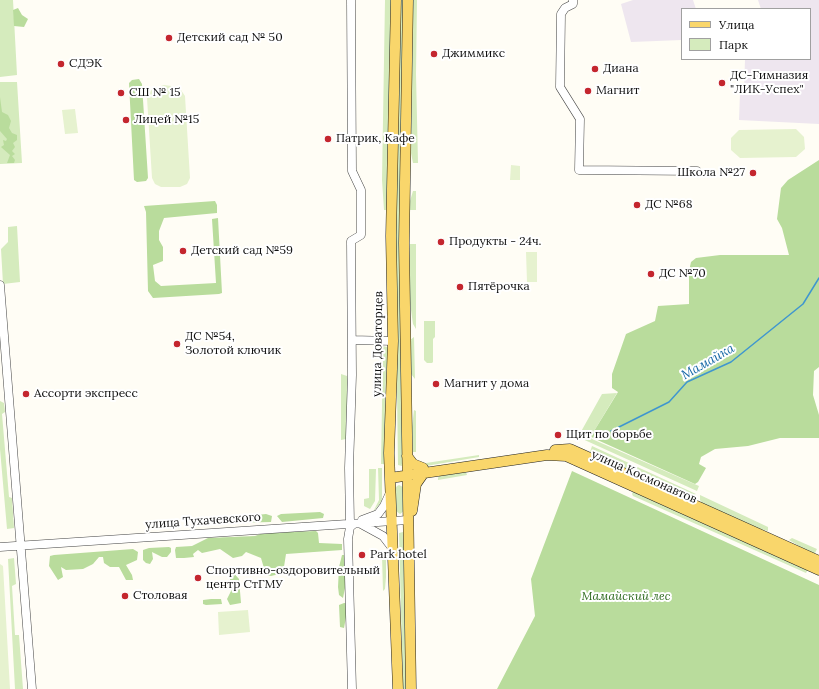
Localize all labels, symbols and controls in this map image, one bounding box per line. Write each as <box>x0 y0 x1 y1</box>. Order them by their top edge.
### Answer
legend <box>681 8 811 60</box>
text: Улица <box>719 17 755 32</box>
place label: Детский сад № 50 <box>177 31 283 45</box>
marker: Детский сад № 50 <box>164 33 174 43</box>
text: Парк <box>719 37 748 52</box>
place label: Джиммикс <box>442 47 505 61</box>
marker: Джиммикс <box>429 49 439 59</box>
place label: СДЭК <box>69 57 102 71</box>
marker: СДЭК <box>56 59 66 69</box>
place label: Диана <box>603 62 639 76</box>
marker: Диана <box>590 64 600 74</box>
place label: ДС-Гимназия "ЛИК-Успех" <box>730 69 808 97</box>
marker: ДС-Гимназия "ЛИК-Успех" <box>717 78 727 88</box>
place label: Магнит <box>596 84 639 98</box>
place label: СШ № 15 <box>129 86 181 100</box>
marker: Магнит <box>583 86 593 96</box>
marker: СШ № 15 <box>116 88 126 98</box>
place label: Лицей №15 <box>134 113 199 127</box>
marker: Лицей №15 <box>121 115 131 125</box>
place label: Патрик, Кафе <box>336 132 415 146</box>
marker: Патрик, Кафе <box>323 134 333 144</box>
place label: Школа №27 <box>677 166 745 180</box>
marker: Школа №27 <box>748 168 758 178</box>
place label: ДС №68 <box>645 198 692 212</box>
marker: ДС №68 <box>632 200 642 210</box>
place label: Продукты - 24ч. <box>449 235 542 249</box>
marker: Продукты - 24ч. <box>436 237 446 247</box>
place label: Детский сад №59 <box>191 244 293 258</box>
marker: Детский сад №59 <box>178 246 188 256</box>
place label: ДС №70 <box>659 267 706 281</box>
marker: ДС №70 <box>646 269 656 279</box>
place label: Пятёрочка <box>468 280 530 294</box>
marker: Пятёрочка <box>455 282 465 292</box>
street label: улица Доваторцев <box>370 291 386 397</box>
place label: ДС №54, Золотой ключик <box>185 330 281 358</box>
marker: ДС №54, Золотой ключик <box>172 339 182 349</box>
water label: Мамайка <box>679 341 737 383</box>
place label: Магнит у дома <box>444 377 529 391</box>
marker: Магнит у дома <box>431 379 441 389</box>
place label: Ассорти экспресс <box>34 387 138 401</box>
marker: Ассорти экспресс <box>21 389 31 399</box>
place label: Щит по борьбе <box>566 428 652 442</box>
marker: Щит по борьбе <box>553 430 563 440</box>
street label: улица Космонавтов <box>589 447 699 507</box>
street label: улица Тухачевского <box>145 510 261 532</box>
place label: Park hotel <box>370 548 427 562</box>
marker: Park hotel <box>357 550 367 560</box>
place label: Спортивно-оздоровительный центр СтГМУ <box>206 564 380 592</box>
marker: Спортивно-оздоровительный центр СтГМУ <box>193 573 203 583</box>
place label: Столовая <box>133 589 187 603</box>
park label: Мамайский лес <box>582 590 670 604</box>
marker: Столовая <box>120 591 130 601</box>

